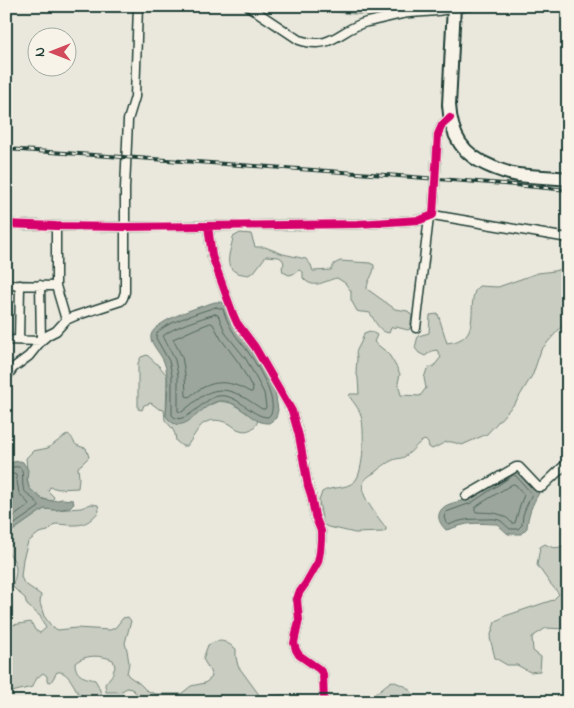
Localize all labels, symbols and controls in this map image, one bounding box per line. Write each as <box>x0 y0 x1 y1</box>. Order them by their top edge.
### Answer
north arrow <box>28 28 78 78</box>
text: N <box>30 47 51 57</box>

